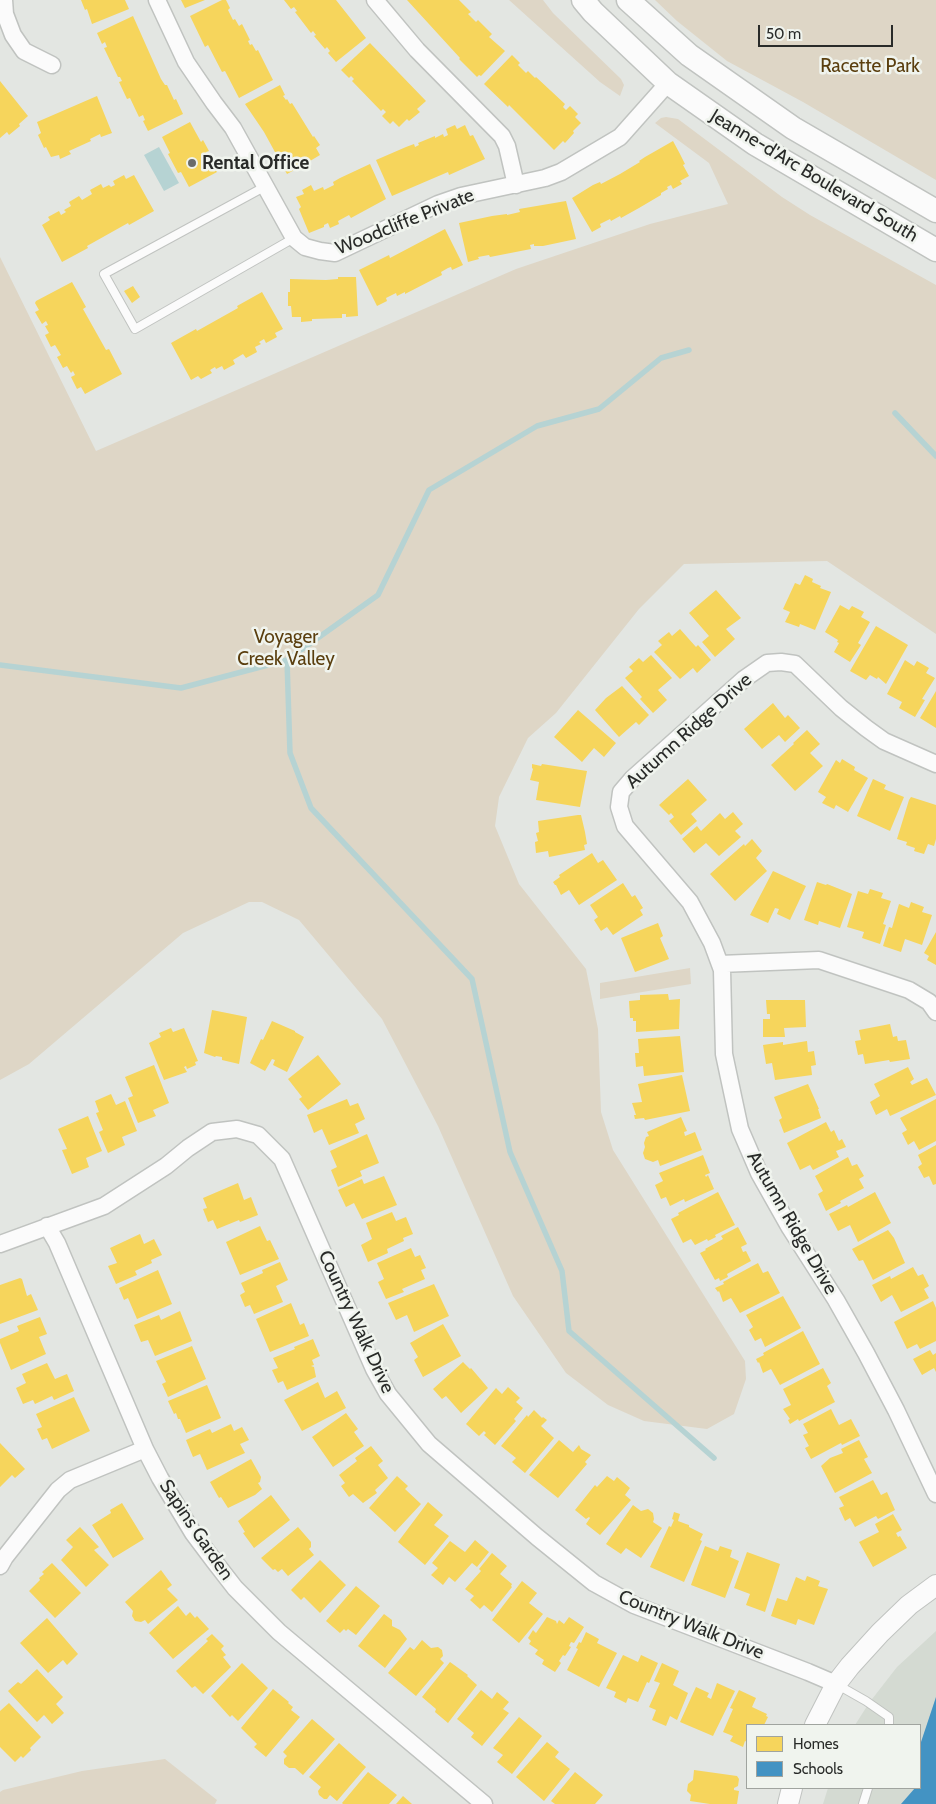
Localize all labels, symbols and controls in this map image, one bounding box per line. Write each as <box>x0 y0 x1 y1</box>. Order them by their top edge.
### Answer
scale bar <box>761 15 896 47</box>
text: 50 m <box>766 25 801 43</box>
park label: Racette Park <box>820 55 920 77</box>
street label: Jeanne-d'Arc Boulevard South <box>706 105 922 247</box>
place label: Rental Office <box>202 152 309 174</box>
marker: Rental Office <box>186 157 198 169</box>
street label: Woodcliffe Private <box>333 184 477 260</box>
park label: Voyager Creek Valley <box>237 626 335 670</box>
street label: Autumn Ridge Drive <box>621 669 757 793</box>
street label: Autumn Ridge Drive <box>742 1147 842 1299</box>
street label: Country Walk Drive <box>313 1247 399 1397</box>
street label: Sapins Garden <box>154 1475 238 1585</box>
street label: Country Walk Drive <box>615 1585 767 1665</box>
legend <box>746 1724 921 1789</box>
text: Homes <box>793 1735 839 1753</box>
text: Schools <box>793 1760 843 1778</box>

